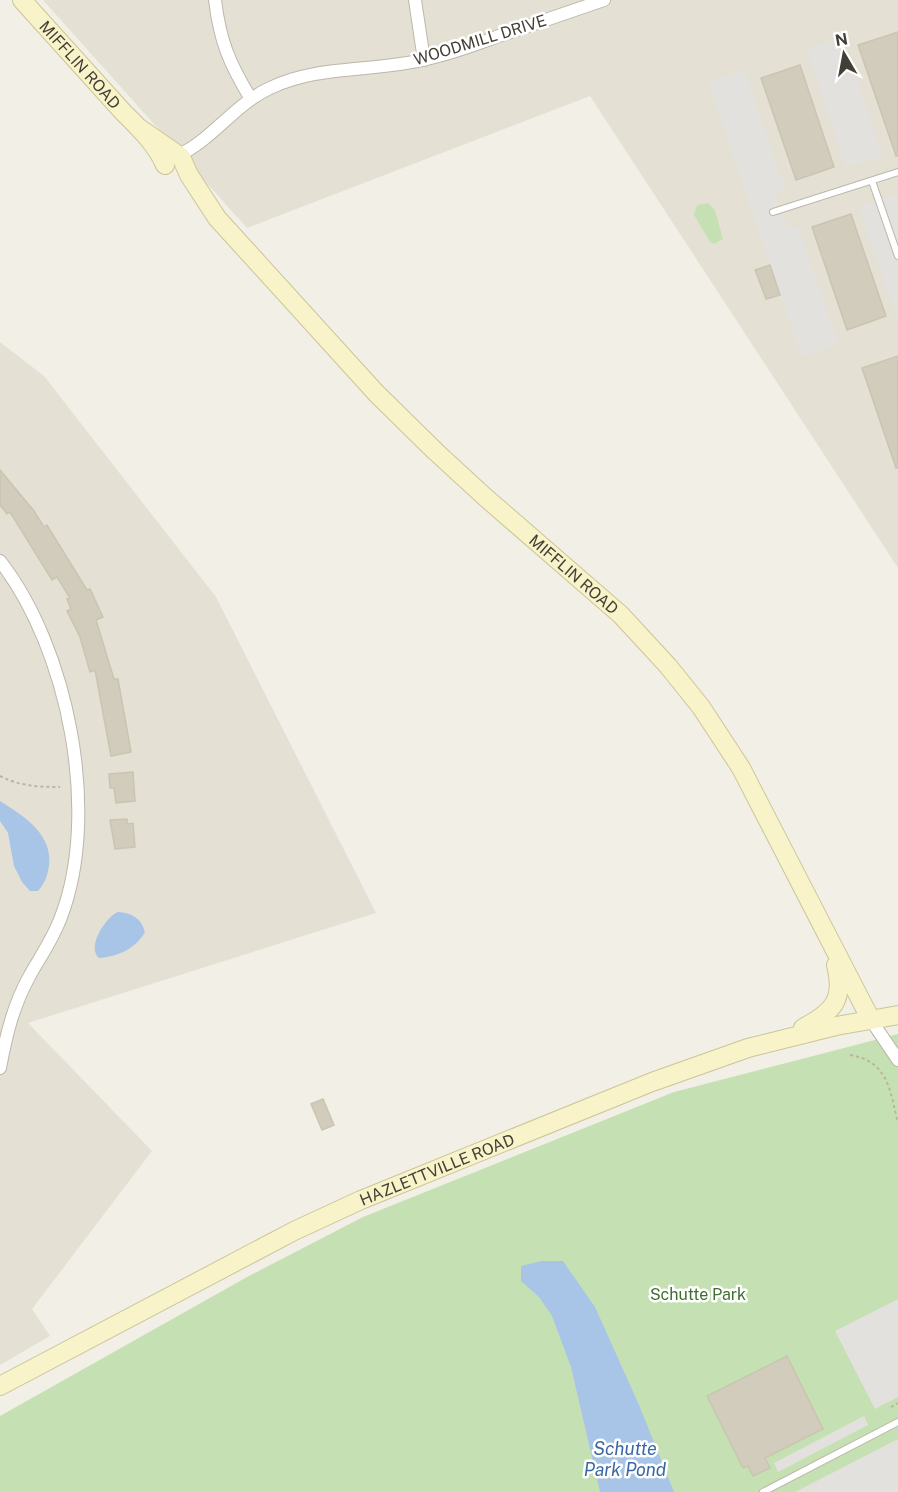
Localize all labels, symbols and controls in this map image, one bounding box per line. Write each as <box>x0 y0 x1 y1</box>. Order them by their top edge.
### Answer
street label: WOODMILL DRIVE <box>411 11 549 69</box>
street label: MIFFLIN ROAD <box>36 17 125 112</box>
north arrow <box>814 24 874 84</box>
text: N <box>834 29 849 50</box>
street label: MIFFLIN ROAD <box>526 530 622 618</box>
street label: HAZLETTVILLE ROAD <box>357 1129 517 1209</box>
park label: Schutte Park <box>650 1285 746 1304</box>
water label: Schutte Park Pond <box>584 1438 667 1480</box>

